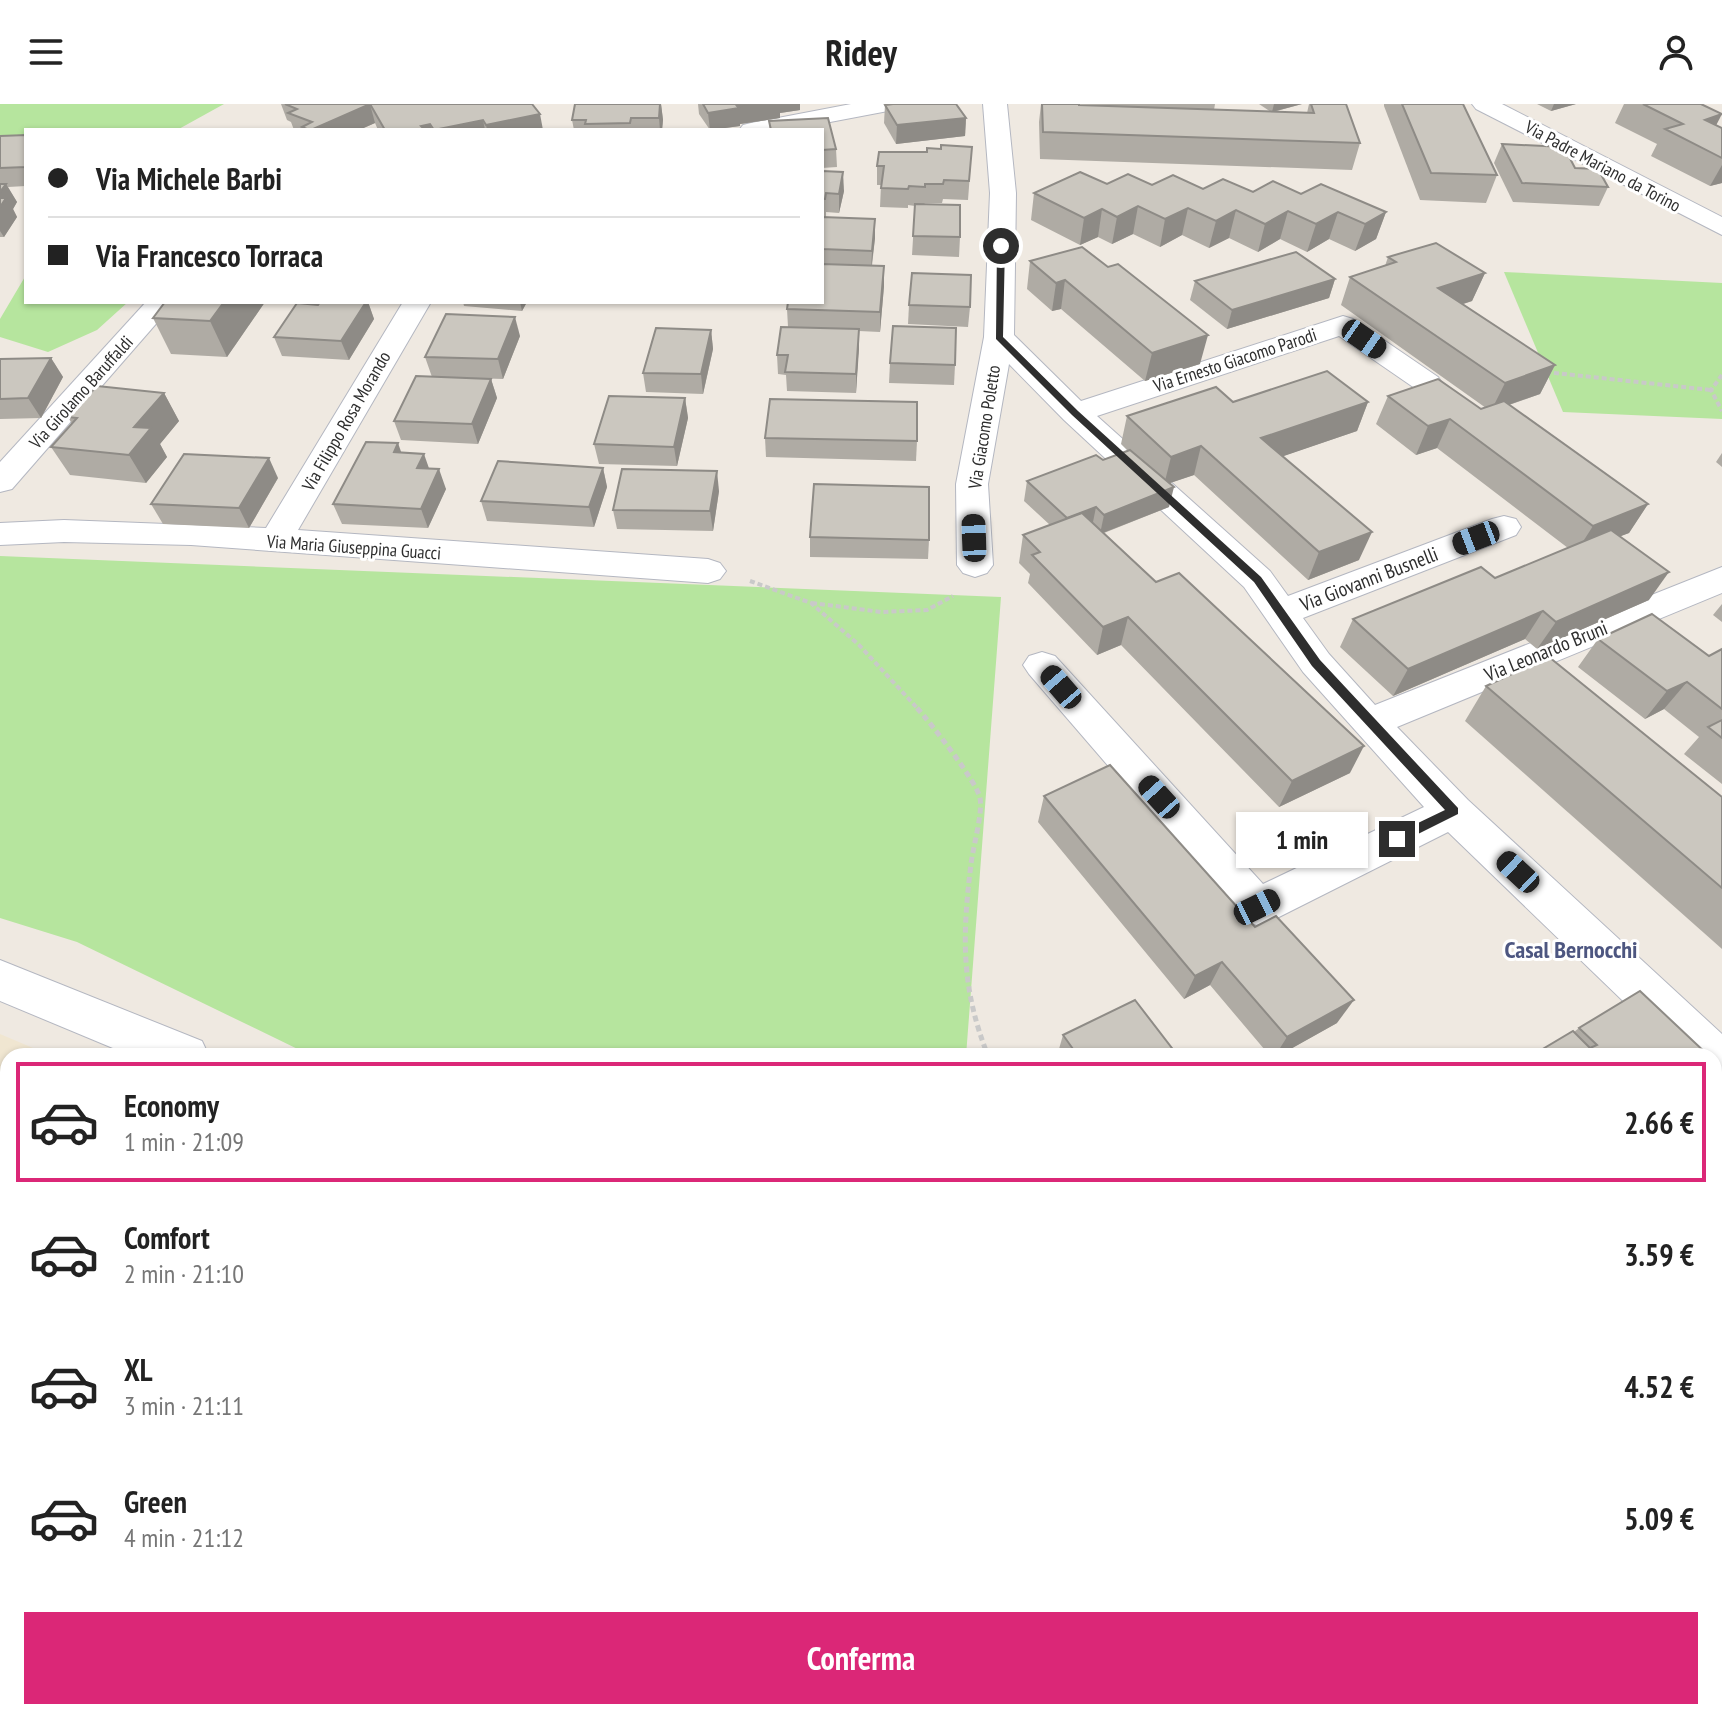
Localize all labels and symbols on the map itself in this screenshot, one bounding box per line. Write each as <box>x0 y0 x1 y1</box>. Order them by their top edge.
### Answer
street label: Via Padre Mariano da Torino <box>1520 115 1685 217</box>
route start <box>983 228 1019 264</box>
car <box>1337 315 1391 363</box>
street label: Via Ernesto Giacomo Parodi <box>1150 323 1319 398</box>
street label: Via Girolamo Baruffaldi <box>24 331 138 454</box>
street label: Via Filippo Rosa Morando <box>296 347 395 496</box>
street label: Via Giacomo Poletto <box>963 363 1005 491</box>
car <box>961 514 987 562</box>
car <box>1449 518 1503 558</box>
street label: Via Maria Giuseppina Guacci <box>265 529 442 565</box>
street label: Via Giovanni Busnelli <box>1295 541 1442 618</box>
street label: Via Leonardo Bruni <box>1480 615 1611 688</box>
car <box>1036 661 1086 713</box>
car <box>1134 771 1184 823</box>
callout: 1 min <box>1237 811 1369 867</box>
route end <box>1379 821 1415 857</box>
car <box>1492 847 1544 897</box>
car <box>1230 886 1284 928</box>
district label: Casal Bernocchi <box>1505 934 1637 965</box>

